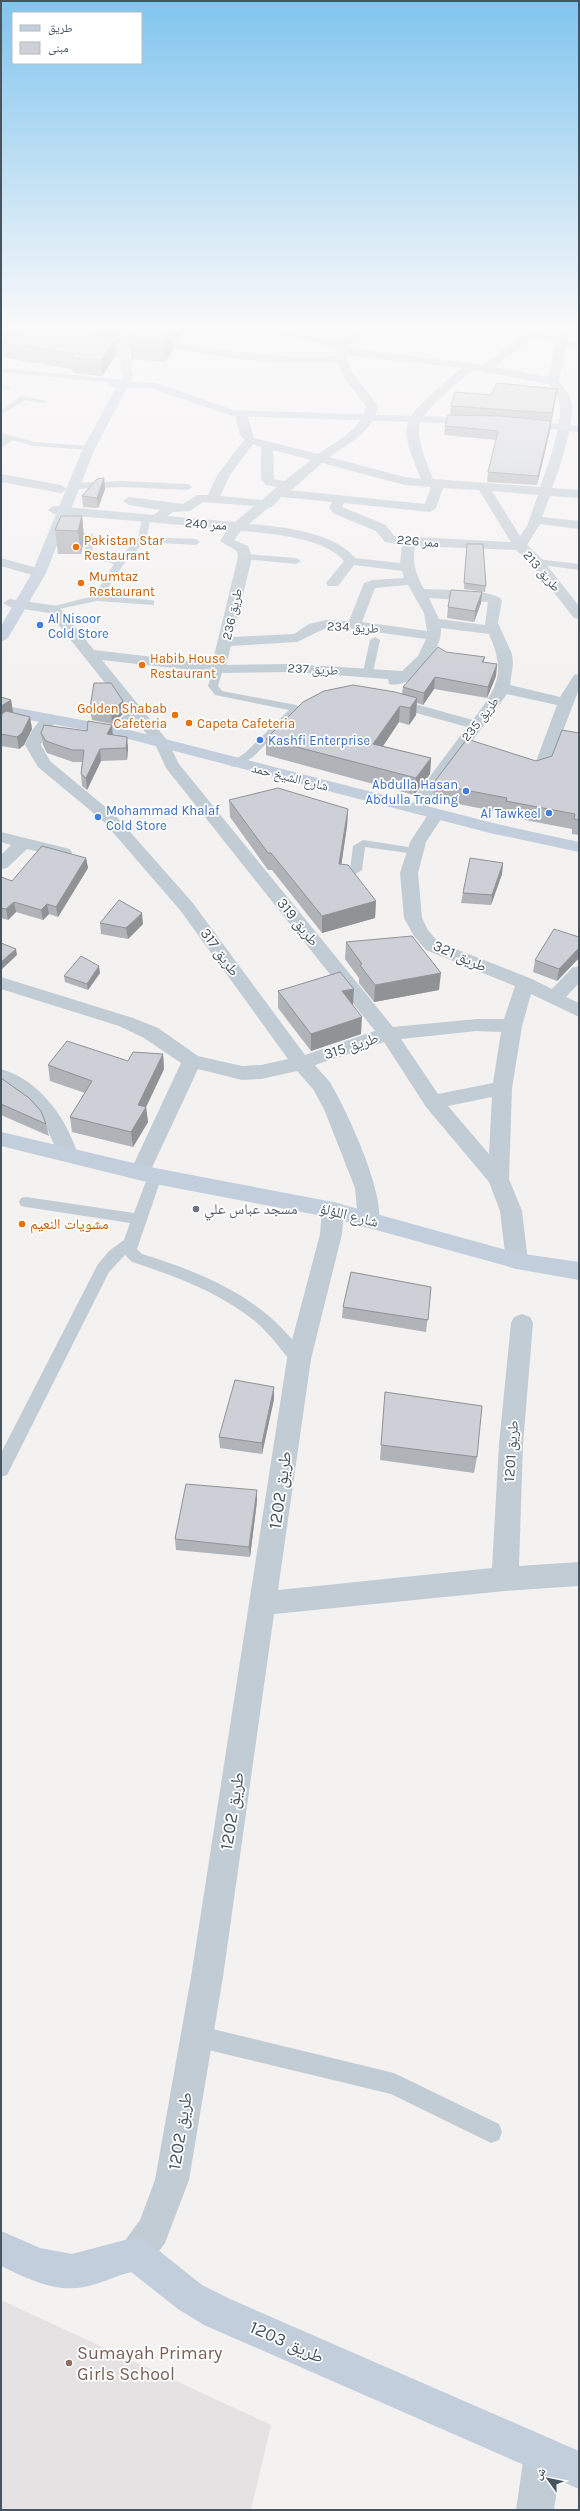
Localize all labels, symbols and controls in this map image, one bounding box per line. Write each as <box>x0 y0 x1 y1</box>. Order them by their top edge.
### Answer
legend <box>12 12 142 64</box>
text: طريق <box>48 21 73 35</box>
text: مبنى <box>48 41 69 55</box>
street label: ممر 240 <box>184 515 228 534</box>
street label: ممر 226 <box>396 532 440 551</box>
place label: Pakistan Star Restaurant <box>84 533 164 563</box>
marker: Pakistan Star Restaurant <box>71 542 81 552</box>
street label: طريق 213 <box>519 547 564 595</box>
place label: Mumtaz Restaurant <box>89 569 155 599</box>
marker: Mumtaz Restaurant <box>76 578 86 588</box>
street label: طريق 236 <box>219 587 246 641</box>
place label: Al Nisoor Cold Store <box>48 611 109 641</box>
street label: طريق 234 <box>326 618 379 637</box>
marker: Al Nisoor Cold Store <box>35 620 45 630</box>
place label: Habib House Restaurant <box>150 651 226 681</box>
marker: Habib House Restaurant <box>137 660 147 670</box>
street label: طريق 237 <box>287 660 339 679</box>
street label: طريق 235 <box>458 694 503 745</box>
place label: Golden Shabab Cafeteria <box>77 701 167 731</box>
marker: Golden Shabab Cafeteria <box>170 710 180 720</box>
place label: Capeta Cafeteria <box>197 716 295 731</box>
marker: Capeta Cafeteria <box>184 718 194 728</box>
place label: Kashfi Enterprise <box>268 733 371 748</box>
marker: Kashfi Enterprise <box>255 735 265 745</box>
street label: شارع الشيخ حمد <box>250 760 330 796</box>
place label: Abdulla Hasan Abdulla Trading <box>366 777 459 807</box>
marker: Abdulla Hasan Abdulla Trading <box>461 786 471 796</box>
place label: Mohammad Khalaf Cold Store <box>106 803 220 833</box>
place label: Al Tawkeel <box>481 806 541 821</box>
marker: Al Tawkeel <box>544 808 554 818</box>
marker: Mohammad Khalaf Cold Store <box>93 812 103 822</box>
street label: طريق 319 <box>272 894 323 950</box>
street label: طريق 317 <box>196 924 244 980</box>
street label: طريق 321 <box>430 936 490 977</box>
street label: طريق 315 <box>321 1029 381 1064</box>
street label: شارع اللؤلؤ <box>318 1199 380 1232</box>
place label: مسجد عباس علي <box>204 1200 298 1221</box>
marker: مسجد عباس علي <box>191 1204 201 1214</box>
place label: مشويات النعيم <box>30 1215 109 1234</box>
marker: مشويات النعيم <box>17 1219 27 1229</box>
street label: طريق 1201 <box>500 1419 523 1483</box>
street label: طريق 1202 <box>264 1450 296 1530</box>
street label: طريق 1202 <box>215 1770 249 1852</box>
street label: طريق 1202 <box>163 2090 197 2172</box>
street label: طريق 1203 <box>246 2316 328 2368</box>
place label: Sumayah Primary Girls School <box>77 2342 223 2385</box>
marker: Sumayah Primary Girls School <box>64 2358 74 2368</box>
north arrow <box>528 2459 568 2499</box>
text: ش <box>531 2465 550 2483</box>

